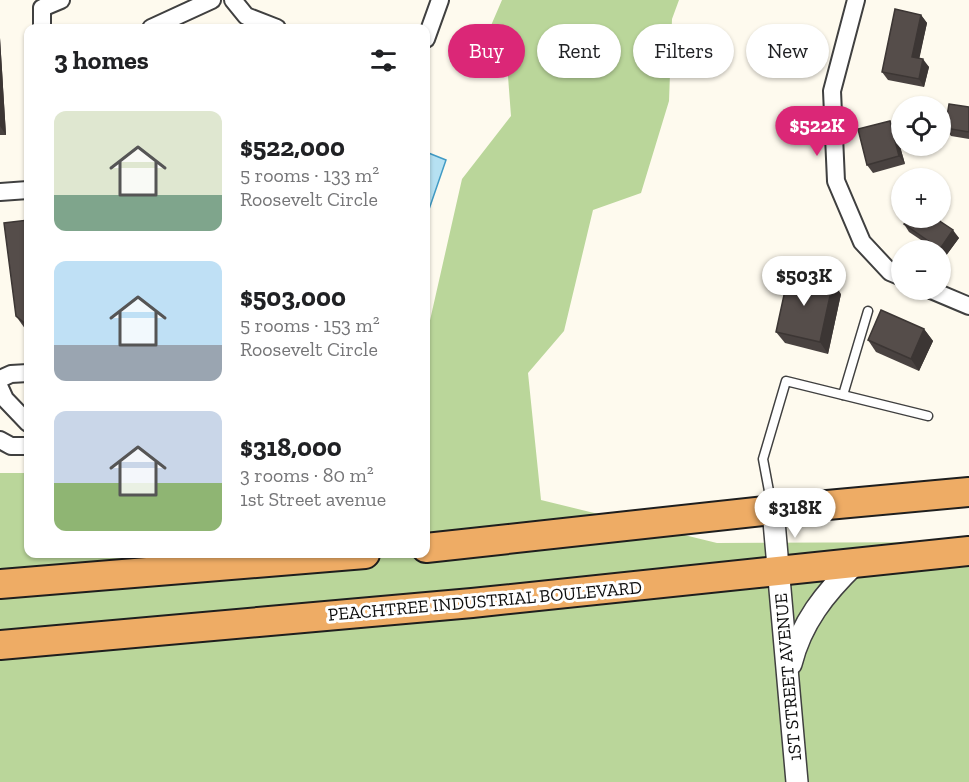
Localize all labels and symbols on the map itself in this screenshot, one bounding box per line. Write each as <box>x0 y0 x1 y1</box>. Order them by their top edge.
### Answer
pin: $522K <box>775 106 859 157</box>
pin: $503K <box>762 256 846 307</box>
pin: $318K <box>753 488 837 539</box>
street label: PEACHTREE INDUSTRIAL BOULEVARD <box>327 576 643 626</box>
street label: 1ST STREET AVENUE <box>770 592 806 762</box>

